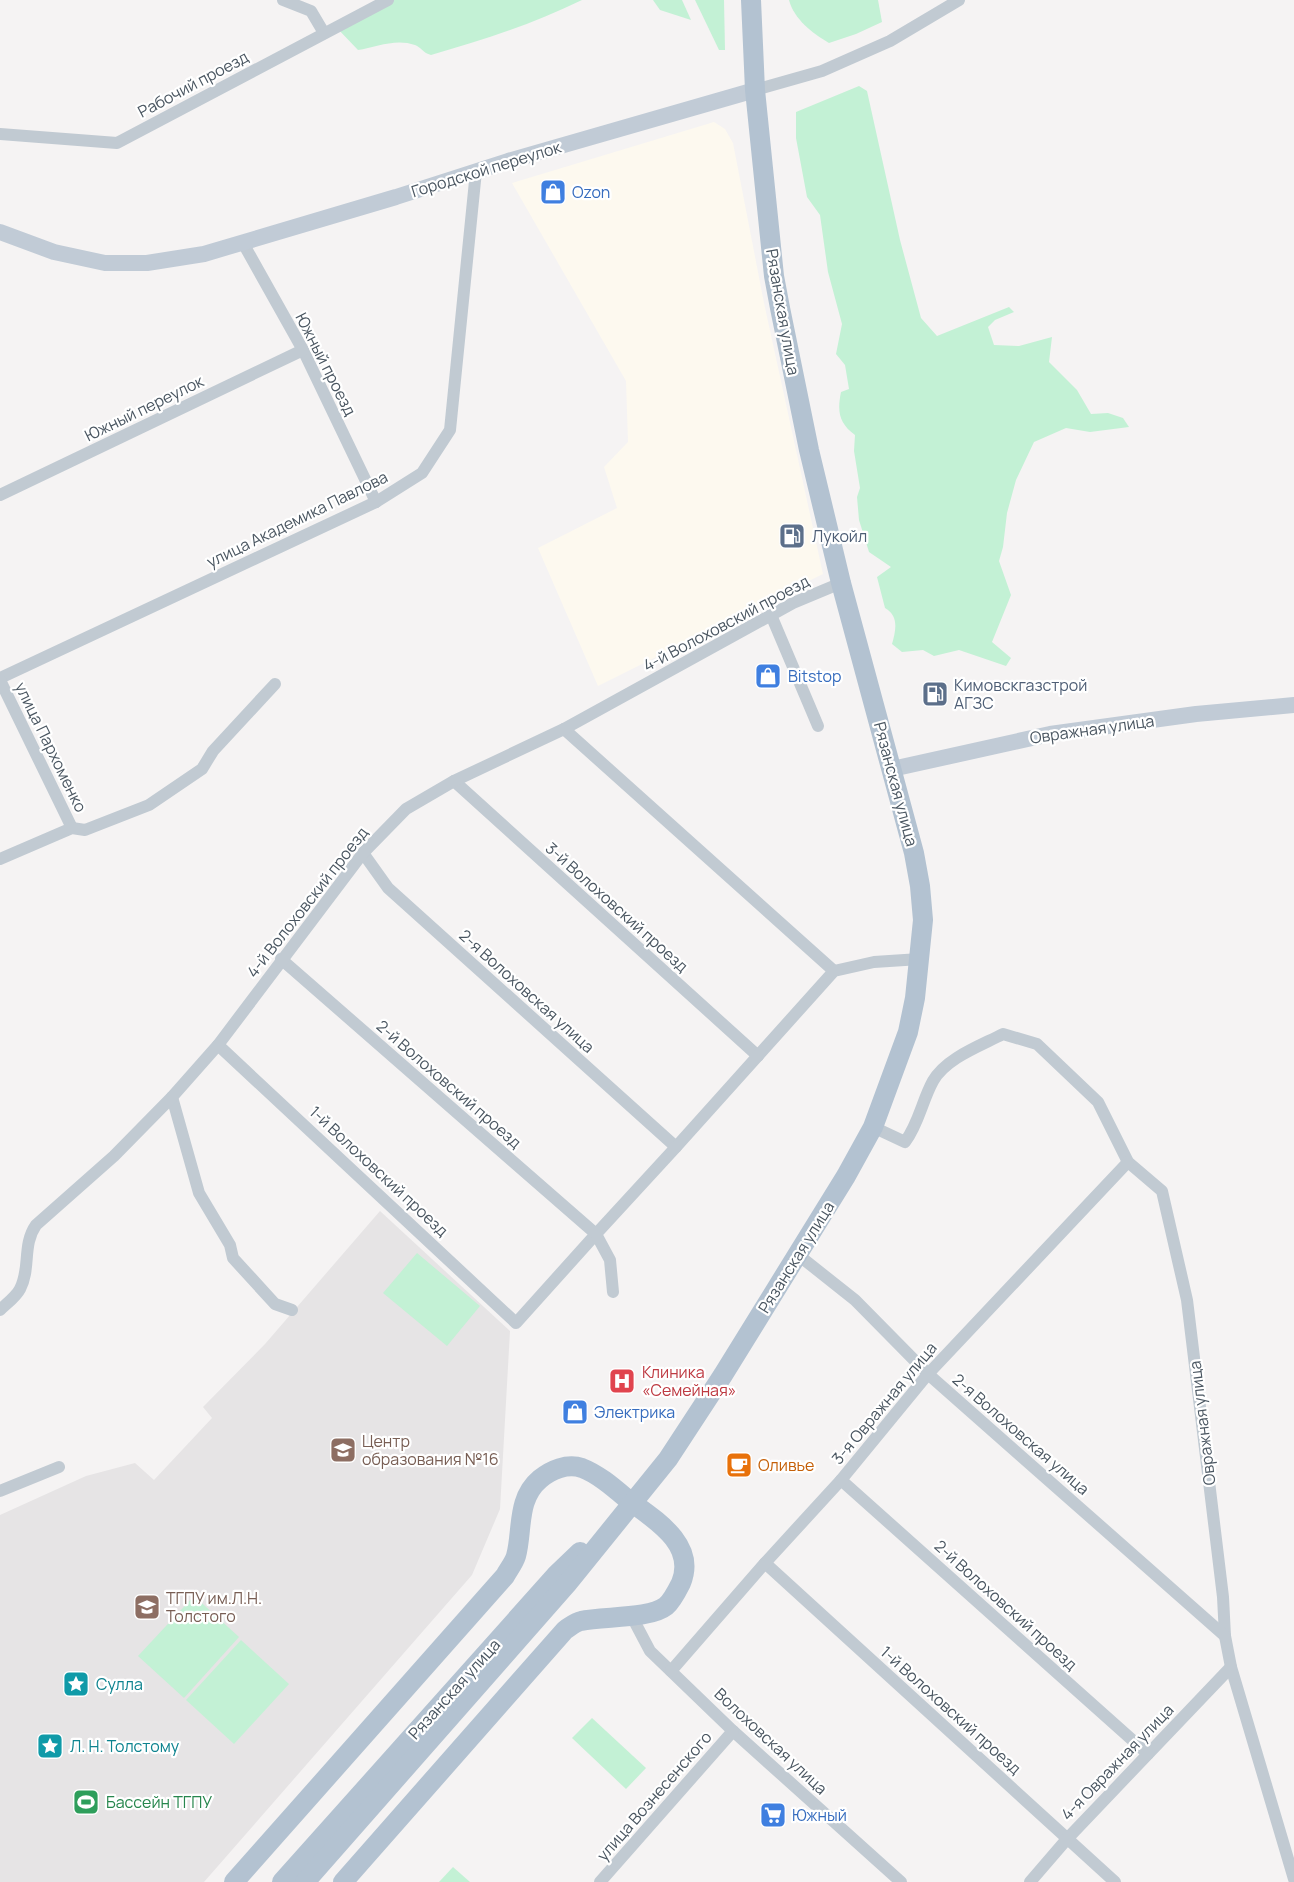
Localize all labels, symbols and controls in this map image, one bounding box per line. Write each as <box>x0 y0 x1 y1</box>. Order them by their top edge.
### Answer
street label: Рабочий проезд <box>134 45 252 122</box>
street label: Городской переулок <box>408 135 565 202</box>
shop icon: Ozon <box>538 177 568 207</box>
place label: Ozon <box>572 181 610 203</box>
street label: Рязанская улица <box>761 247 805 377</box>
street label: Южный проезд <box>291 309 362 420</box>
street label: Южный переулок <box>81 369 208 446</box>
street label: улица Академика Павлова <box>203 466 391 572</box>
fuel station icon: Лукойл <box>777 521 807 551</box>
place label: Лукойл <box>812 525 867 547</box>
street label: 4-й Волоховский проезд <box>639 570 813 676</box>
shop icon: Bitstop <box>753 661 783 691</box>
place label: Bitstop <box>788 665 841 687</box>
place label: Кимовскгазстрой АГЗС <box>954 674 1087 714</box>
street label: улица Пархоменко <box>10 678 92 816</box>
fuel station icon: Кимовскгазстрой АГЗС <box>920 679 950 709</box>
street label: Овражная улица <box>1028 709 1156 749</box>
street label: Рязанская улица <box>869 719 923 849</box>
street label: 4-й Волоховский проезд <box>241 822 373 982</box>
street label: 3-й Волоховский проезд <box>541 837 693 977</box>
street label: 2-я Волоховская улица <box>455 924 599 1058</box>
street label: 2-й Волоховский проезд <box>372 1015 526 1153</box>
street label: 1-й Волоховский проезд <box>305 1101 453 1241</box>
street label: Рязанская улица <box>753 1197 839 1317</box>
street label: 3-я Овражная улица <box>826 1337 942 1469</box>
street label: Овражная улица <box>1183 1359 1221 1487</box>
place label: Клиника «Семейная» <box>642 1361 736 1401</box>
hospital icon: Клиника «Семейная» <box>607 1366 637 1396</box>
street label: 2-я Волоховская улица <box>948 1368 1094 1500</box>
shop icon: Электрика <box>560 1397 590 1427</box>
place label: Электрика <box>594 1401 675 1423</box>
place label: Центр образования №16 <box>362 1430 499 1470</box>
school or university icon: Центр образования №16 <box>328 1435 358 1465</box>
cafe icon: Оливье <box>724 1450 754 1480</box>
place label: Оливье <box>758 1454 814 1476</box>
street label: 2-й Волоховский проезд <box>930 1535 1082 1675</box>
place label: ТГПУ им.Л.Н. Толстого <box>166 1587 262 1627</box>
school or university icon: ТГПУ им.Л.Н. Толстого <box>132 1592 162 1622</box>
street label: Рязанская улица <box>403 1634 505 1744</box>
street label: 1-й Волоховский проезд <box>876 1641 1026 1779</box>
place icon: Сулла <box>61 1669 91 1699</box>
place label: Сулла <box>96 1673 143 1695</box>
street label: Волоховская улица <box>710 1683 832 1799</box>
street label: 4-я Овражная улица <box>1056 1699 1178 1825</box>
street label: улица Вознесенского <box>592 1727 716 1865</box>
place icon: Л. Н. Толстому <box>35 1731 65 1761</box>
place label: Л. Н. Толстому <box>70 1735 180 1757</box>
sports icon: Бассейн ТГПУ <box>71 1787 101 1817</box>
place label: Бассейн ТГПУ <box>106 1791 212 1813</box>
supermarket icon: Южный <box>758 1800 788 1830</box>
place label: Южный <box>792 1804 847 1826</box>

